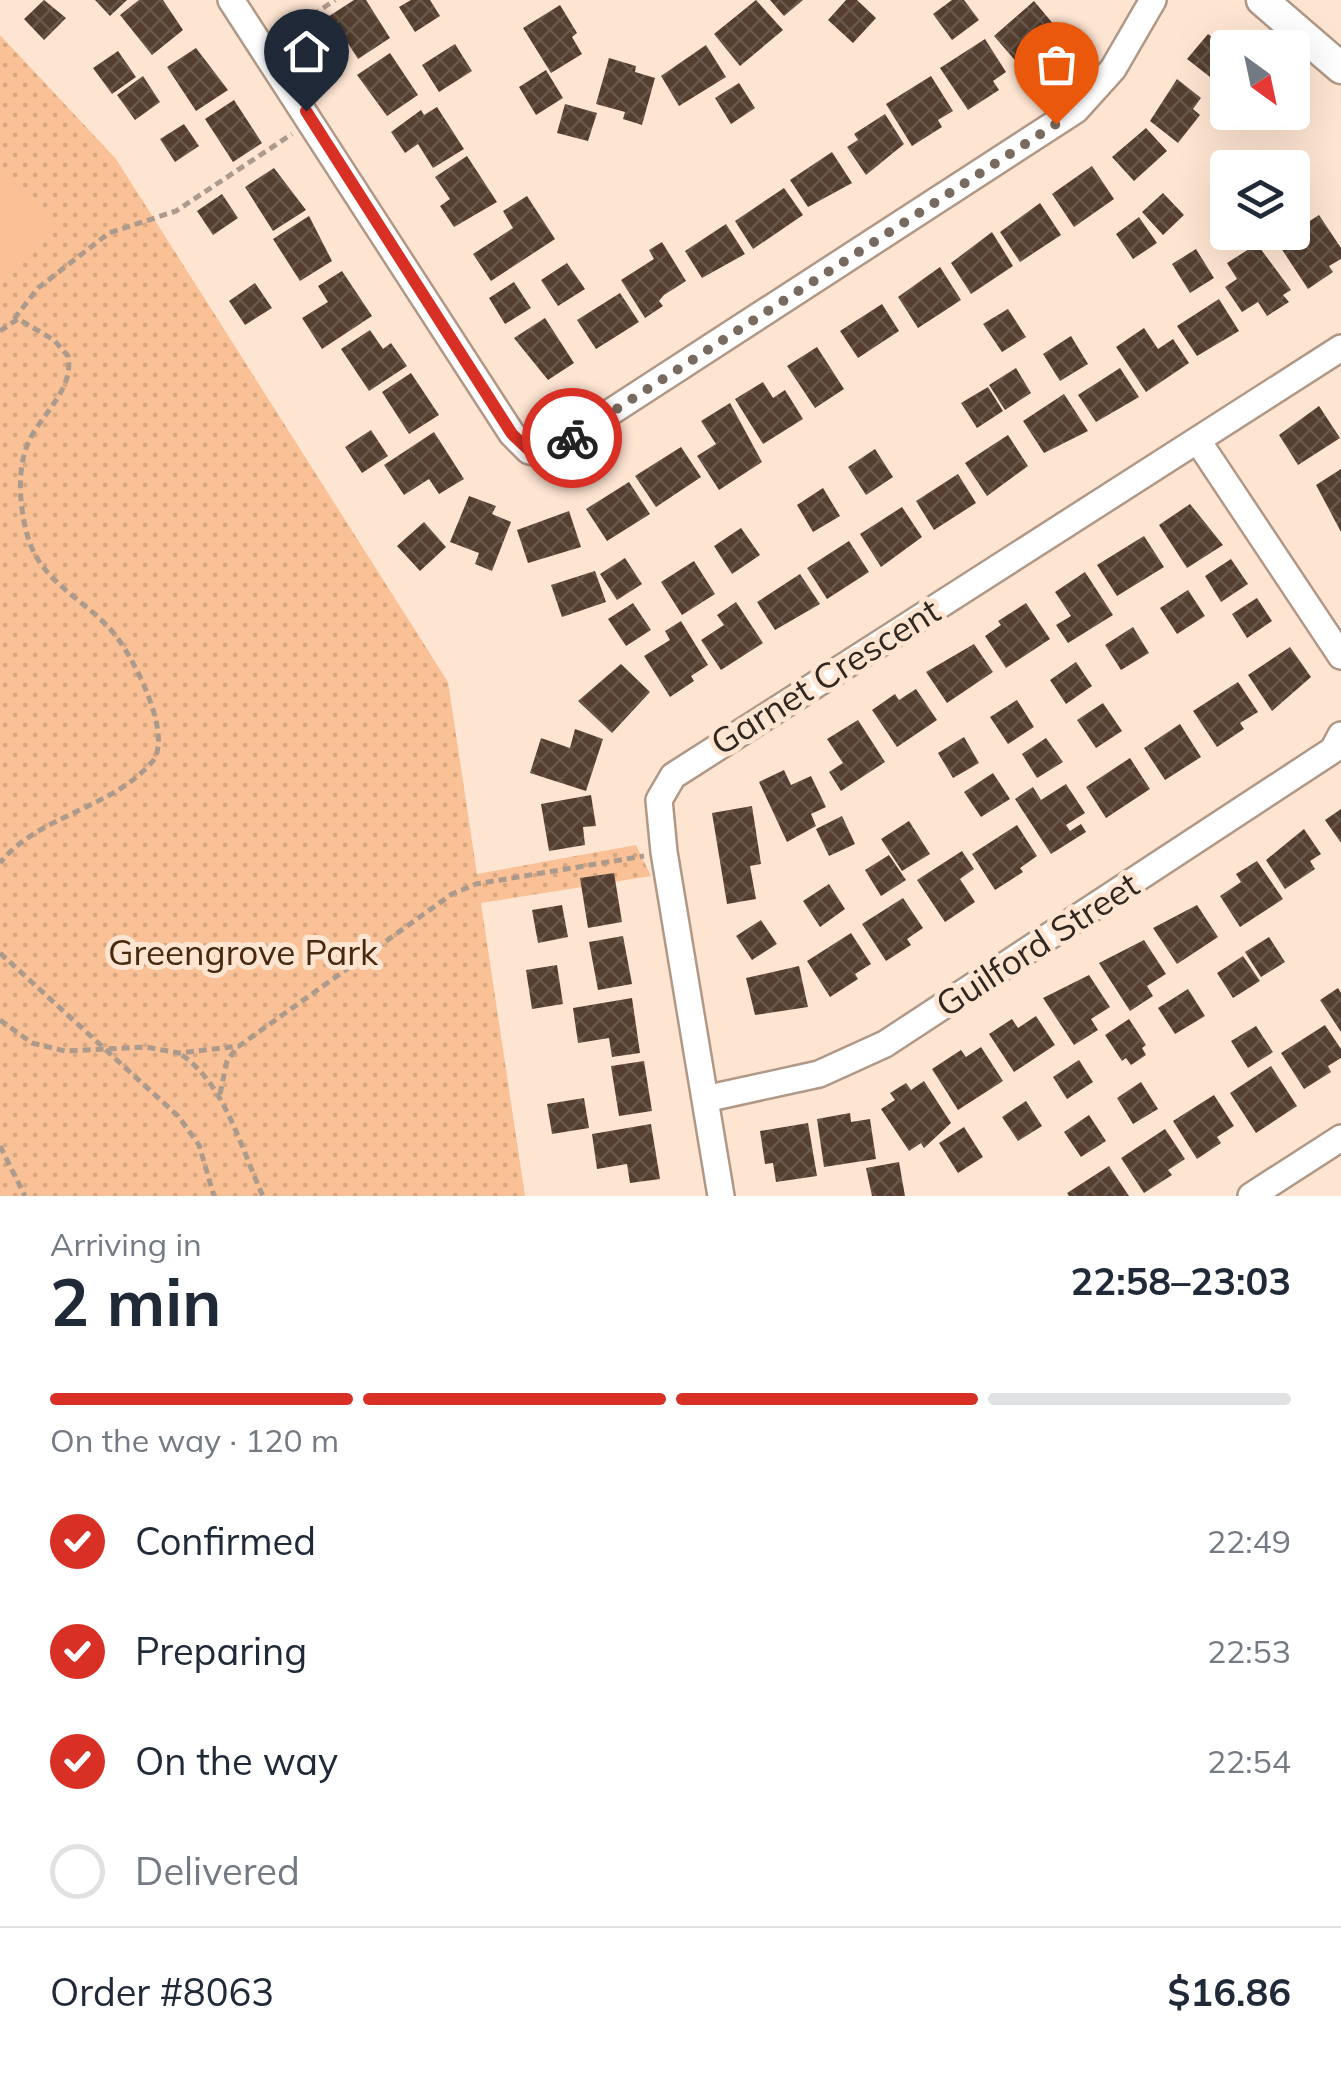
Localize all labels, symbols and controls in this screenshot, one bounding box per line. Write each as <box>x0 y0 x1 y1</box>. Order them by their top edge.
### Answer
pin <box>264 9 349 112</box>
pin <box>1014 22 1099 125</box>
icon: home <box>279 24 334 79</box>
north arrow <box>1210 30 1310 130</box>
map controls <box>1210 30 1310 250</box>
icon: bag <box>1029 37 1084 92</box>
button: layers <box>1210 150 1310 250</box>
courier <box>522 388 622 488</box>
icon: bike <box>545 411 600 466</box>
street label: Garnet Crescent <box>702 588 948 764</box>
street label: Guilford Street <box>927 862 1147 1026</box>
park label: Greengrove Park <box>108 930 379 974</box>
text: Arriving in <box>50 1224 202 1264</box>
text: 22:58–23:03 <box>1071 1257 1291 1305</box>
text: 2 min <box>50 1261 221 1342</box>
text: On the way · 120 m <box>50 1420 339 1460</box>
icon: check <box>50 1514 105 1569</box>
text: Confirmed <box>135 1517 316 1565</box>
text: 22:49 <box>1207 1521 1291 1561</box>
icon: check <box>50 1624 105 1679</box>
text: Preparing <box>135 1627 307 1675</box>
text: 22:53 <box>1207 1631 1291 1671</box>
icon: check <box>50 1734 105 1789</box>
text: On the way <box>135 1737 338 1785</box>
text: 22:54 <box>1207 1741 1291 1781</box>
text: Delivered <box>135 1847 300 1895</box>
text: Order #8063 <box>50 1968 274 2016</box>
text: $16.86 <box>1168 1968 1291 2016</box>

